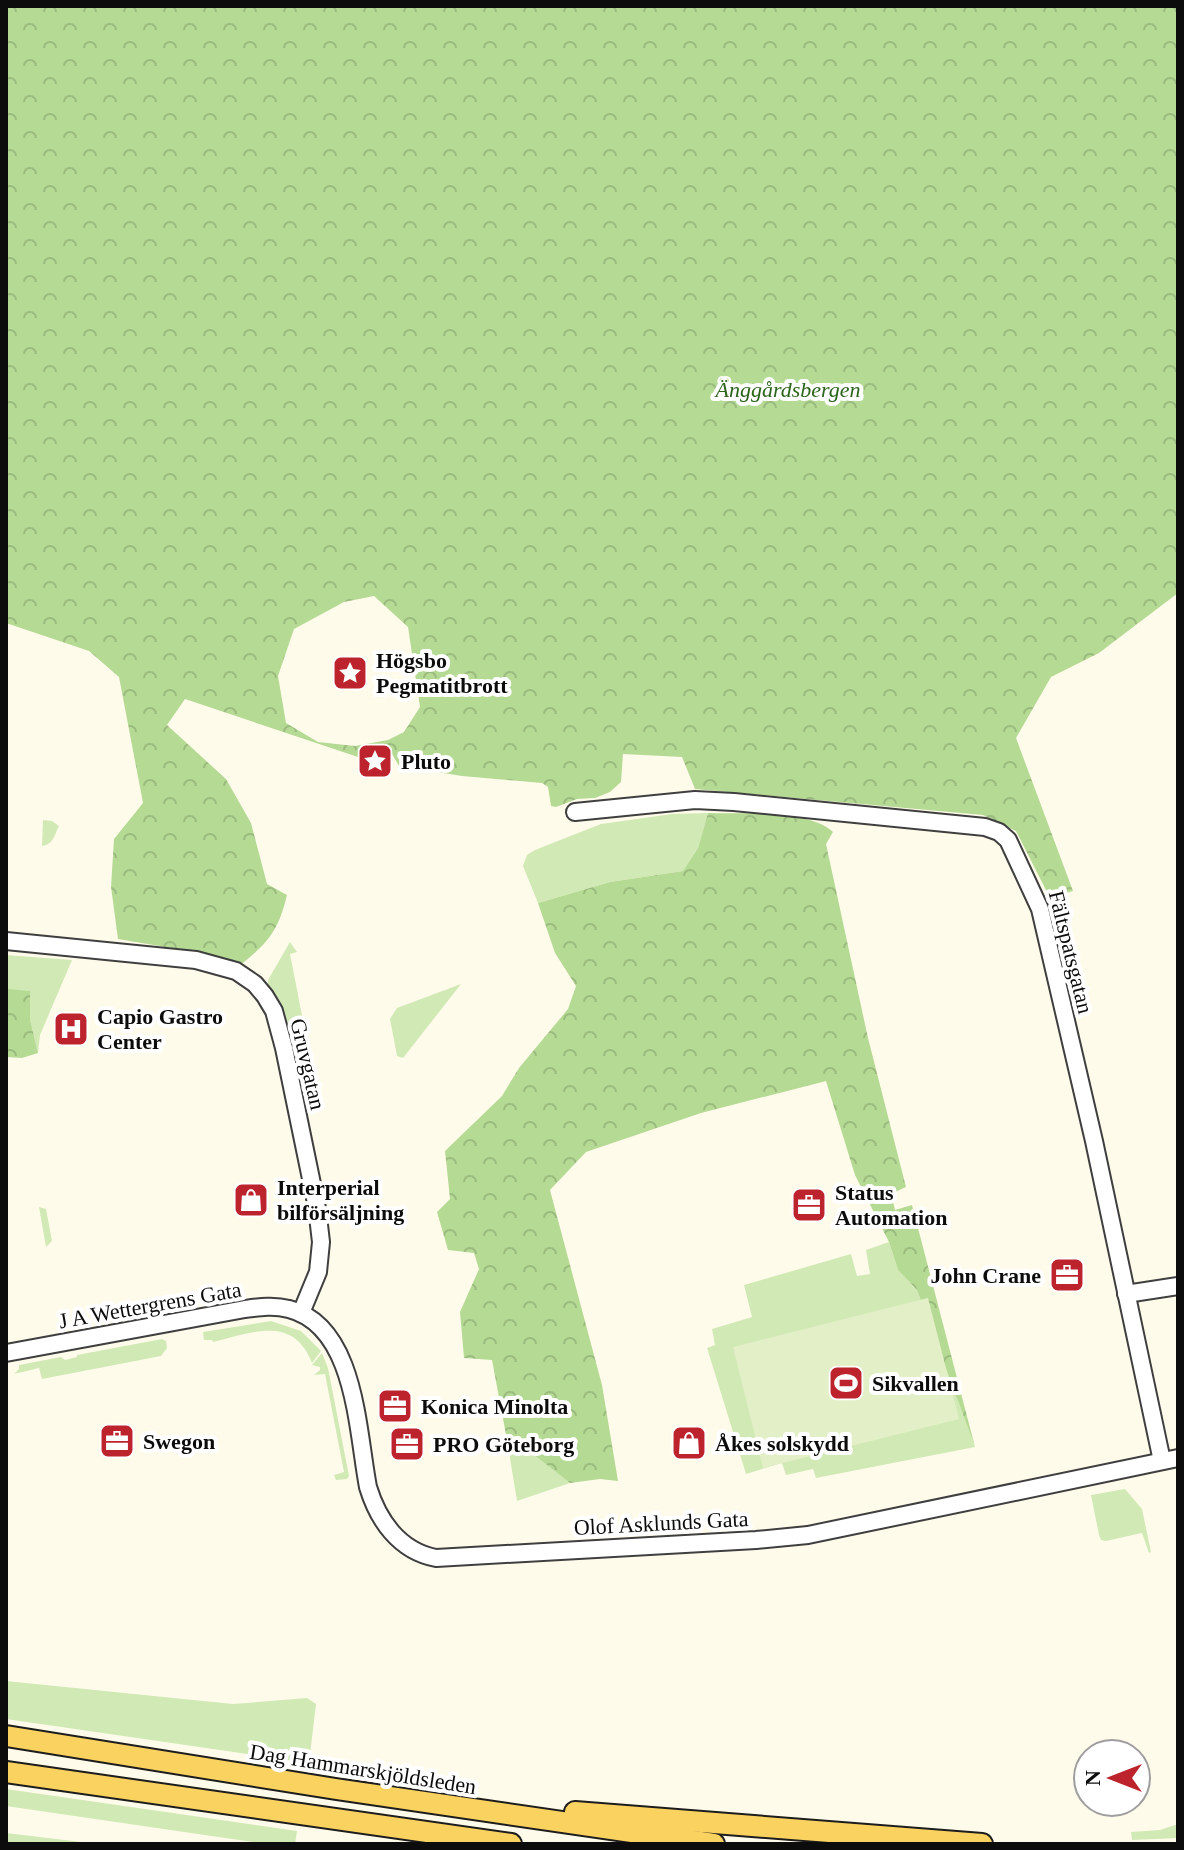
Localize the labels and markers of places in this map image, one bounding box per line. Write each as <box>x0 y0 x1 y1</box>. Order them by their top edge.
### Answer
place label: Högsbo Pegmatitbrott <box>376 648 508 698</box>
place icon: Högsbo Pegmatitbrott <box>331 654 369 692</box>
place icon: Pluto <box>356 742 394 780</box>
place label: Pluto <box>401 749 451 774</box>
place label: Capio Gastro Center <box>97 1004 223 1054</box>
hospital icon: Capio Gastro Center <box>52 1010 90 1048</box>
place label: Interperial bilförsäljning <box>277 1175 404 1225</box>
place label: Status Automation <box>835 1180 947 1230</box>
shop icon: Interperial bilförsäljning <box>232 1181 270 1219</box>
office icon: Status Automation <box>790 1186 828 1224</box>
office icon: John Crane <box>1048 1256 1086 1294</box>
place label: John Crane <box>930 1263 1041 1288</box>
sports icon: Sikvallen <box>827 1364 865 1402</box>
place label: Sikvallen <box>872 1371 959 1396</box>
office icon: Konica Minolta <box>376 1387 414 1425</box>
place label: Konica Minolta <box>421 1394 568 1419</box>
office icon: Swegon <box>98 1422 136 1460</box>
shop icon: Åkes solskydd <box>670 1424 708 1462</box>
office icon: PRO Göteborg <box>388 1425 426 1463</box>
place label: Swegon <box>143 1429 215 1454</box>
place label: Åkes solskydd <box>715 1431 849 1456</box>
place label: PRO Göteborg <box>433 1432 574 1457</box>

